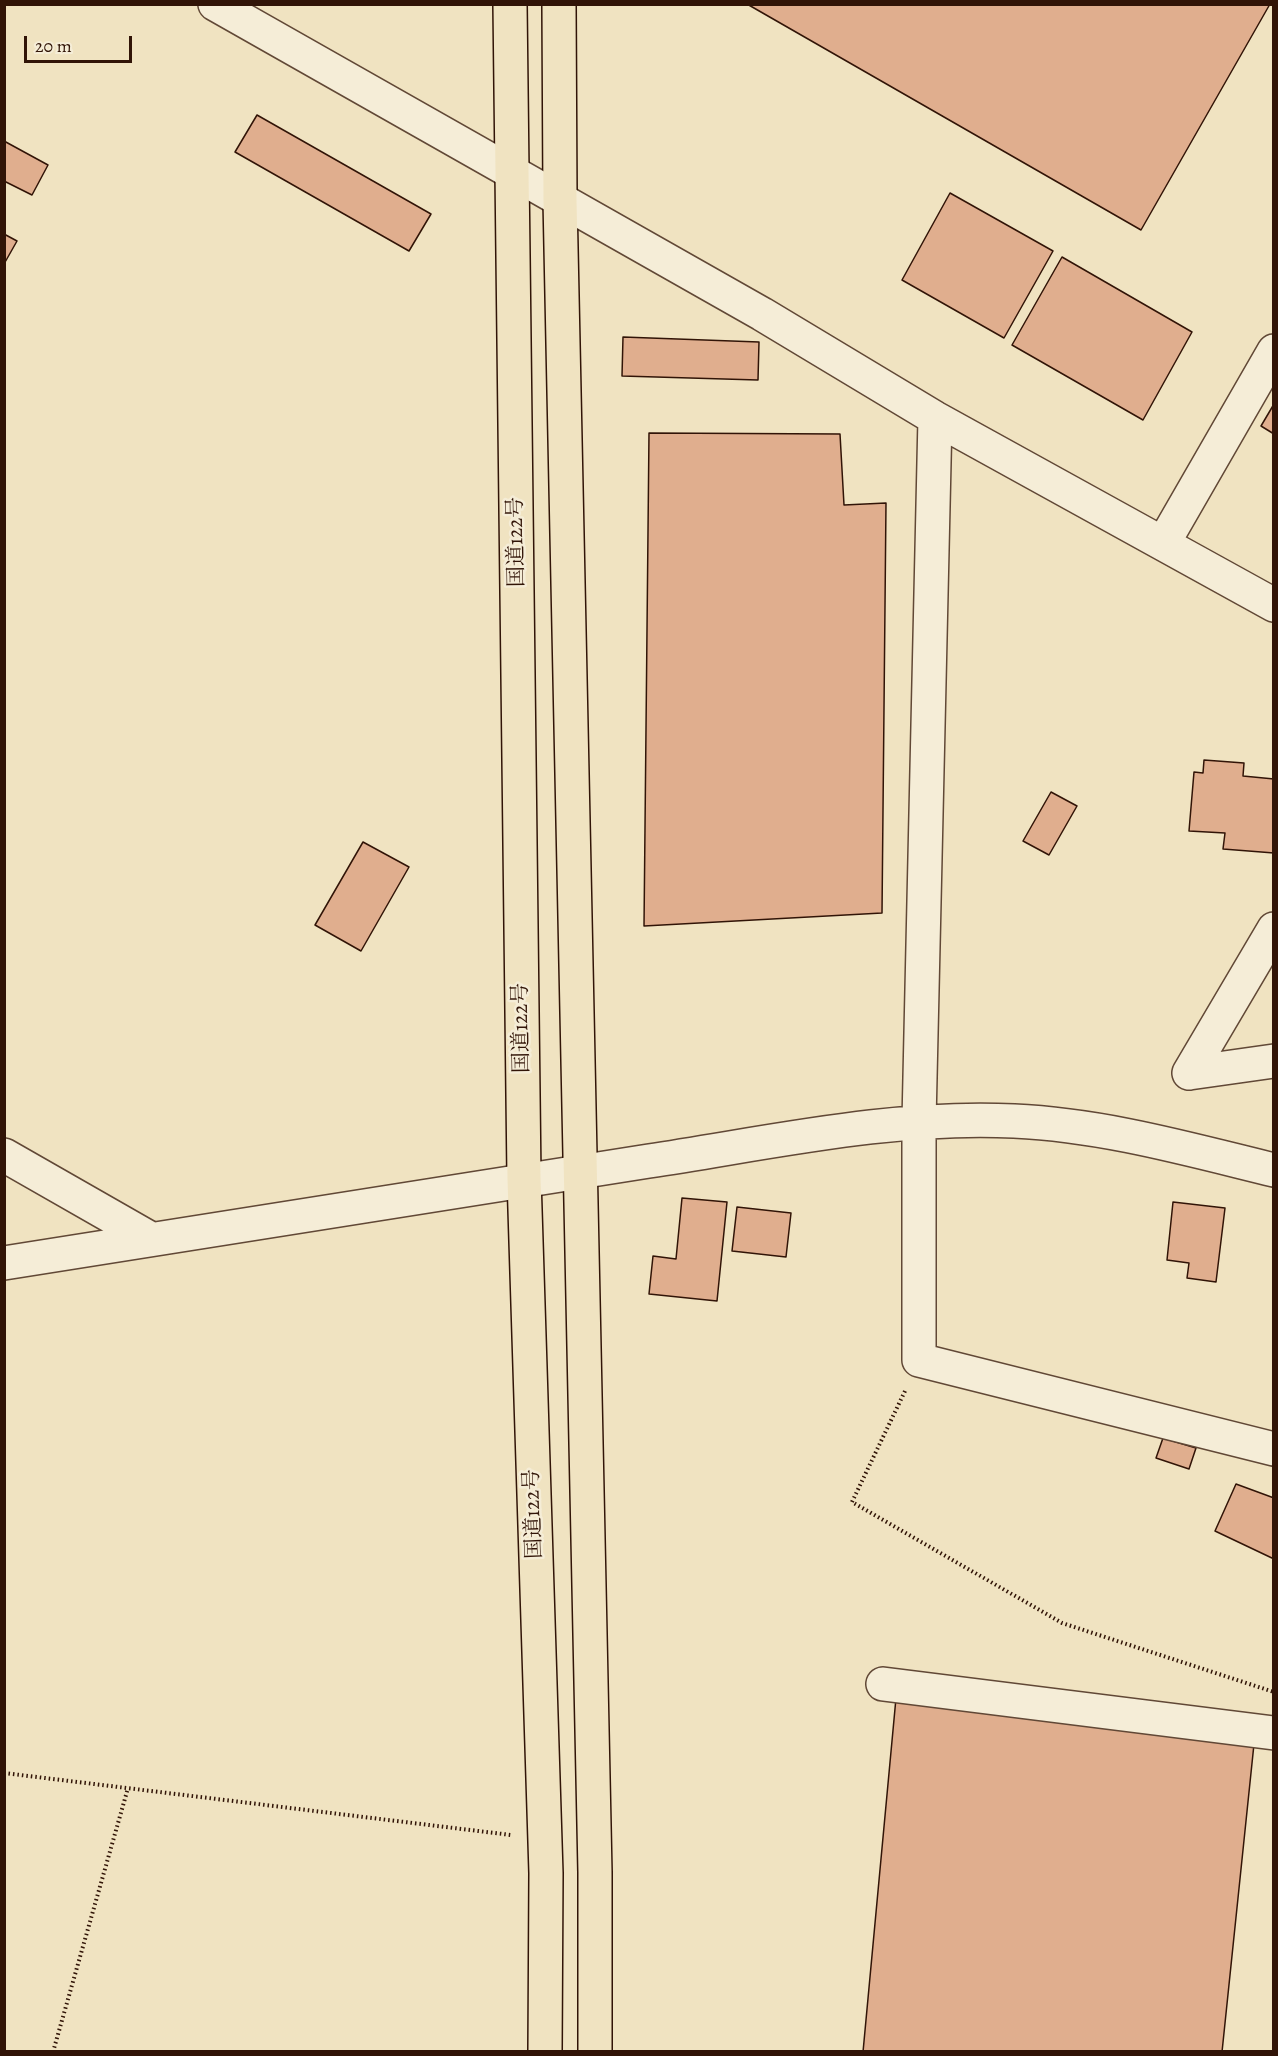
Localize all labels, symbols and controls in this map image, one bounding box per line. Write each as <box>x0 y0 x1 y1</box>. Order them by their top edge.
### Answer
scale bar <box>27 24 135 62</box>
text: 20 m <box>35 34 72 58</box>
street label: 国道122号 <box>504 497 530 587</box>
street label: 国道122号 <box>509 983 535 1073</box>
street label: 国道122号 <box>520 1469 548 1559</box>

